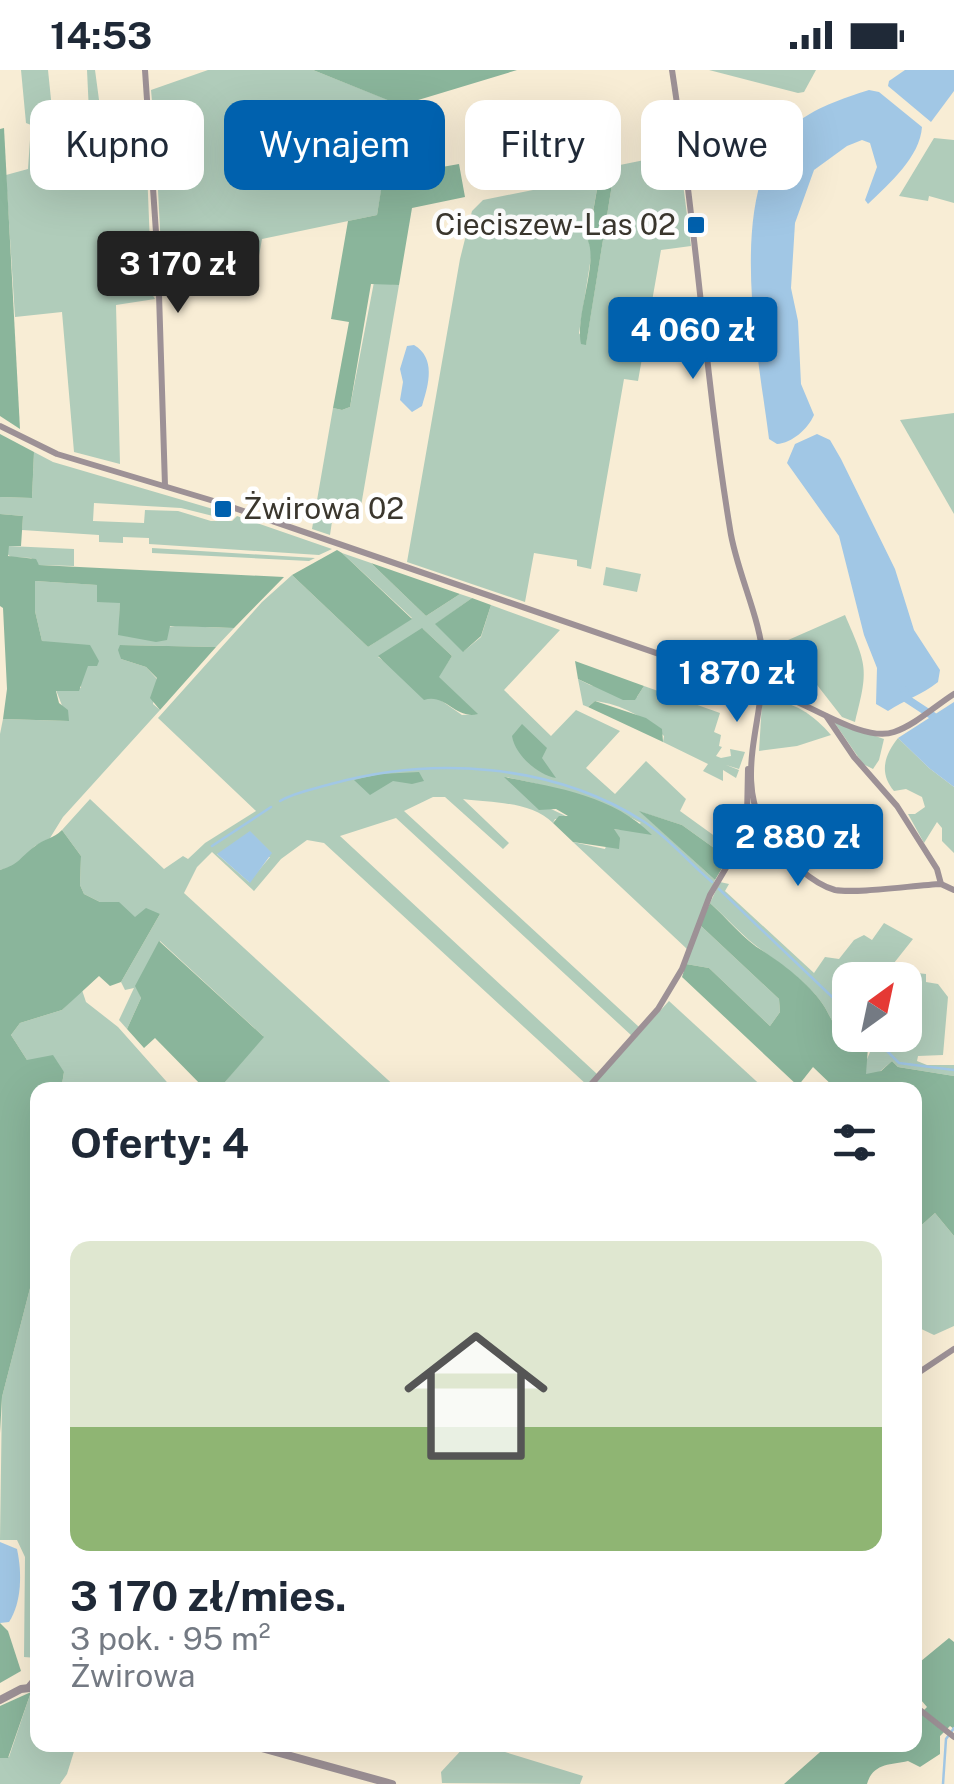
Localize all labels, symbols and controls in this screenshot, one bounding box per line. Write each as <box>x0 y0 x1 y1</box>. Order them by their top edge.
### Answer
text: 14:53 <box>50 13 152 58</box>
chip: Kupno <box>30 100 204 190</box>
chip: Wynajem <box>224 100 445 190</box>
chip: Filtry <box>465 100 621 190</box>
chip: Nowe <box>641 100 803 190</box>
place label: Cieciszew-Las 02 <box>435 206 676 242</box>
marker: Cieciszew-Las 02 <box>685 214 707 236</box>
pin: 3 170 zł <box>75 231 281 316</box>
text: 3 170 zł <box>119 245 237 282</box>
pin: 4 060 zł <box>590 297 796 382</box>
text: 4 060 zł <box>630 311 756 348</box>
place label: Żwirowa 02 <box>243 490 404 526</box>
marker: Żwirowa 02 <box>212 498 234 520</box>
pin: 1 870 zł <box>634 640 840 725</box>
text: 1 870 zł <box>678 654 796 691</box>
pin: 2 880 zł <box>695 804 901 889</box>
text: 2 880 zł <box>735 818 861 855</box>
north arrow <box>832 962 922 1052</box>
map controls <box>832 962 922 1052</box>
icon: filters <box>827 1115 882 1170</box>
text: Oferty: 4 <box>70 1118 249 1167</box>
icon: home <box>386 1306 566 1486</box>
text: 3 170 zł/mies. <box>70 1571 347 1620</box>
text: 3 pok. · 95 m² <box>70 1620 270 1657</box>
text: Żwirowa <box>70 1657 195 1694</box>

